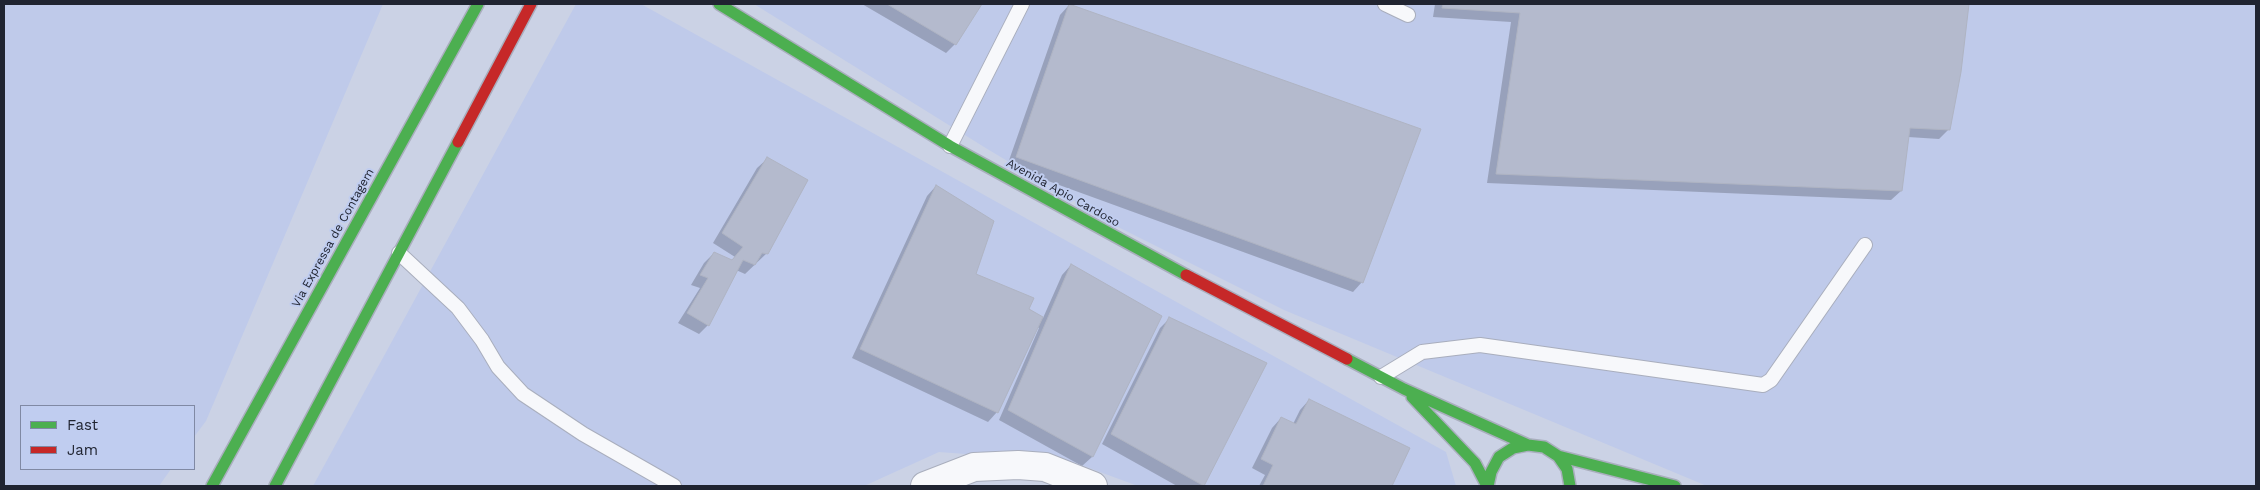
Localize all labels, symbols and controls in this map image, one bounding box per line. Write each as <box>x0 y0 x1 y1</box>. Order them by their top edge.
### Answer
street label: Avenida Apio Cardoso <box>1004 156 1122 230</box>
street label: Via Expressa de Contagem <box>289 166 377 310</box>
legend <box>20 405 195 470</box>
text: Fast <box>67 416 98 434</box>
text: Jam <box>67 441 98 459</box>

